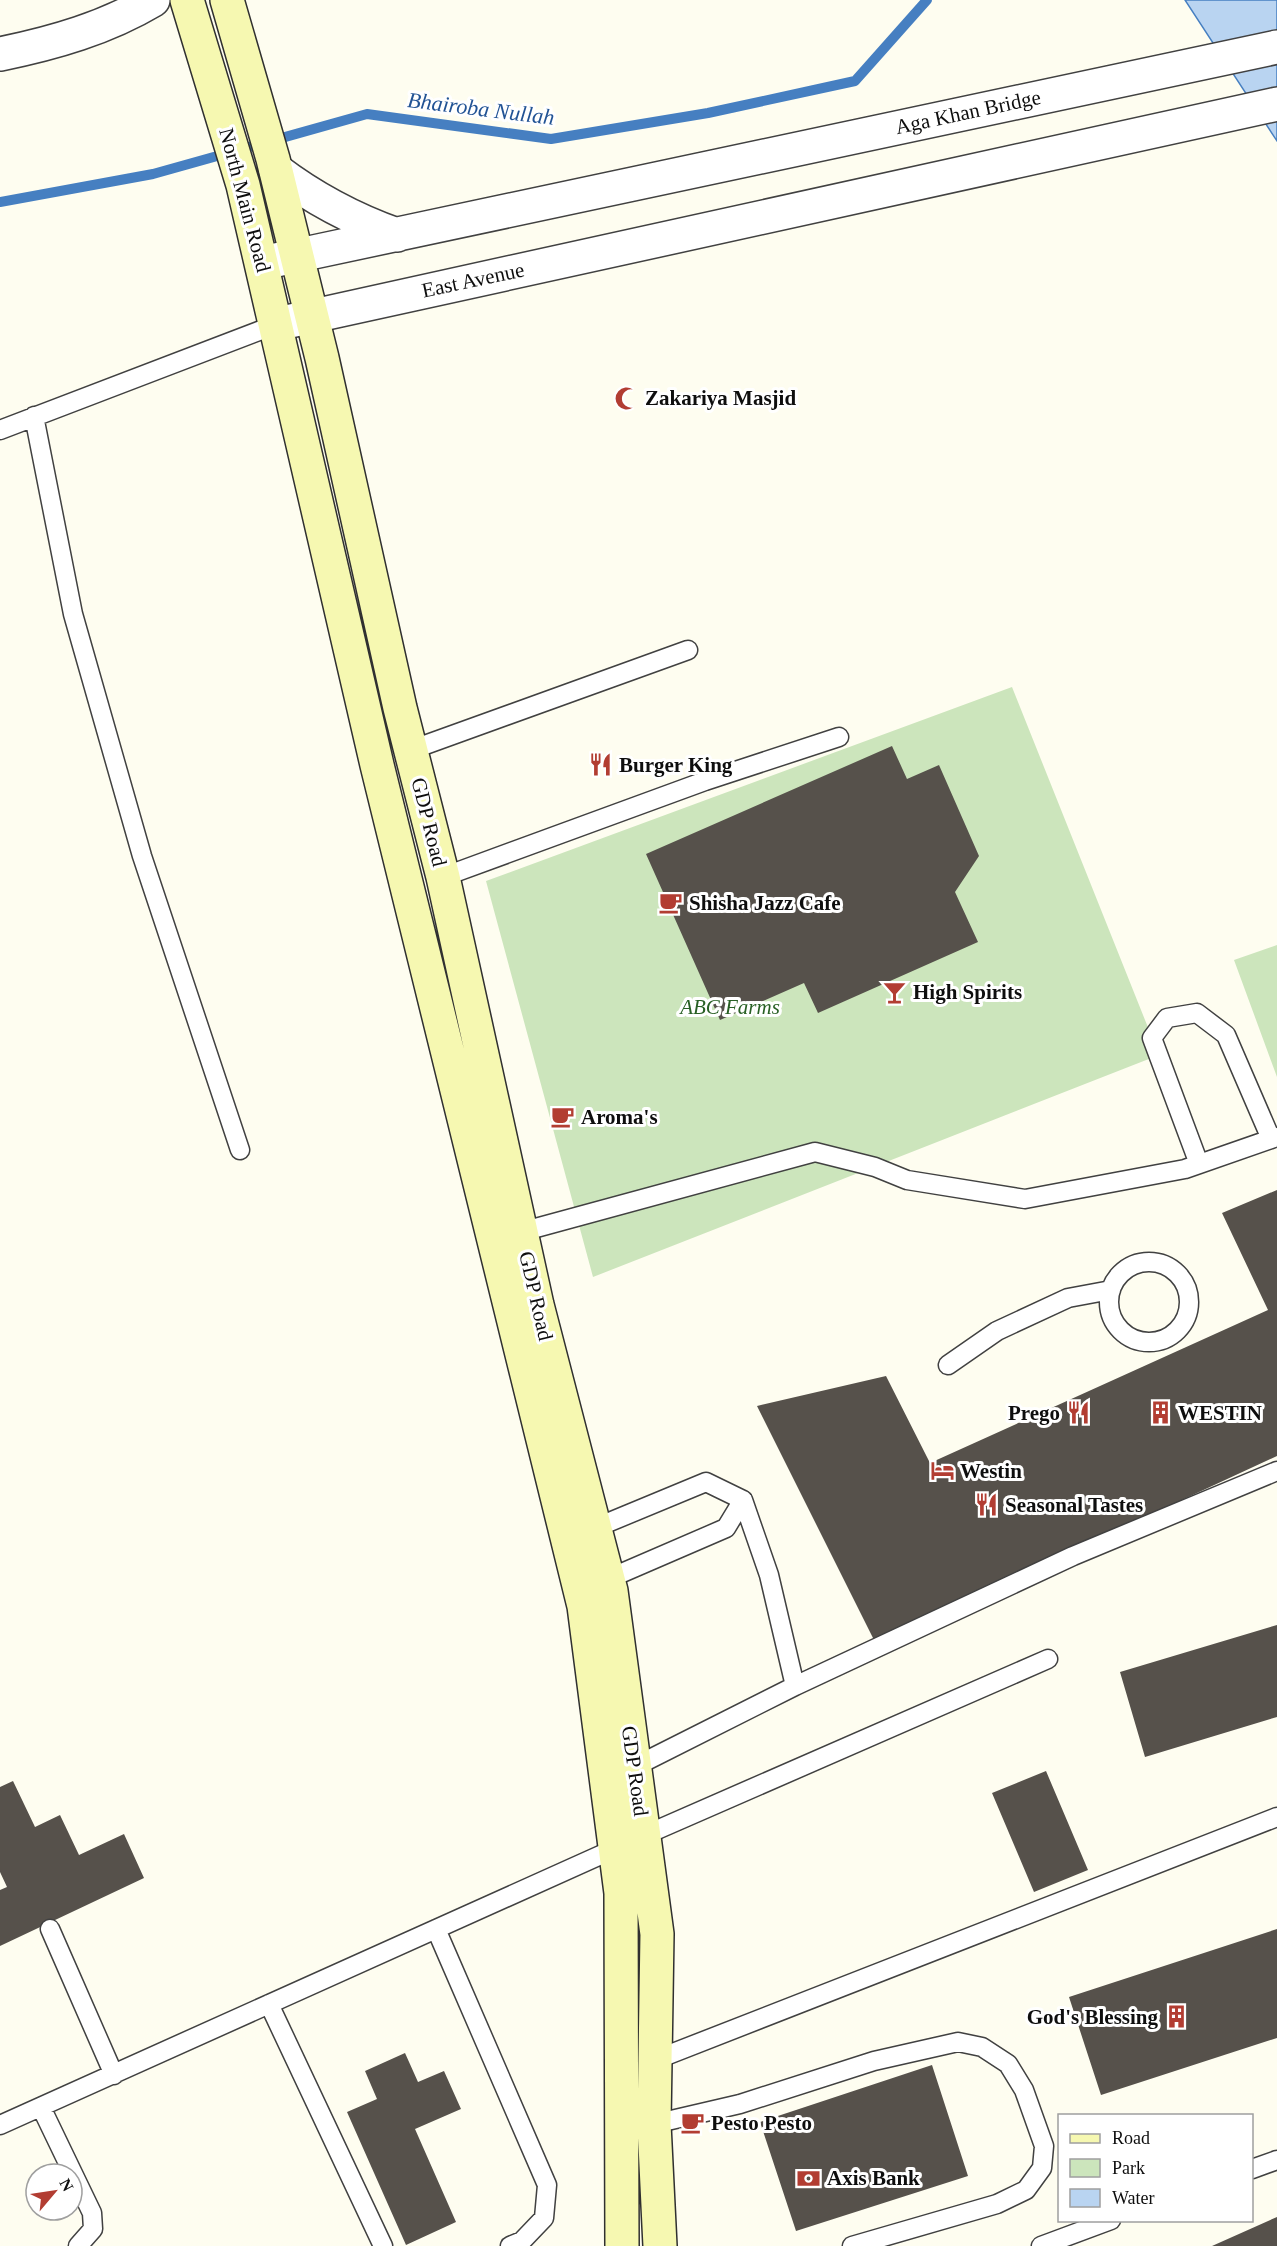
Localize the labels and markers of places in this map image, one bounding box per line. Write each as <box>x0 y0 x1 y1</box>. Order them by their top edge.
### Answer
mosque icon: Zakariya Masjid <box>614 385 640 411</box>
place label: Zakariya Masjid <box>645 386 796 410</box>
restaurant icon: Burger King <box>588 752 614 778</box>
place label: Burger King <box>619 753 733 777</box>
cafe icon: Shisha Jazz Cafe <box>658 890 684 916</box>
place label: Shisha Jazz Cafe <box>689 891 841 915</box>
bar icon: High Spirits <box>882 979 908 1005</box>
place label: High Spirits <box>913 980 1022 1004</box>
cafe icon: Aroma's <box>550 1104 576 1130</box>
place label: Aroma's <box>581 1105 658 1129</box>
restaurant icon: Prego <box>1065 1400 1091 1426</box>
building icon: WESTIN <box>1147 1400 1173 1426</box>
place label: Prego <box>1008 1401 1060 1425</box>
place label: WESTIN <box>1178 1401 1262 1425</box>
hotel icon: Westin <box>929 1458 955 1484</box>
place label: Westin <box>960 1459 1022 1483</box>
restaurant icon: Seasonal Tastes <box>974 1492 1000 1518</box>
place label: Seasonal Tastes <box>1005 1493 1143 1517</box>
building icon: God's Blessing <box>1163 2004 1189 2030</box>
place label: God's Blessing <box>1027 2005 1158 2029</box>
cafe icon: Pesto Pesto <box>680 2110 706 2136</box>
place label: Pesto Pesto <box>711 2111 812 2135</box>
bank icon: Axis Bank <box>796 2165 822 2191</box>
place label: Axis Bank <box>827 2166 920 2190</box>

